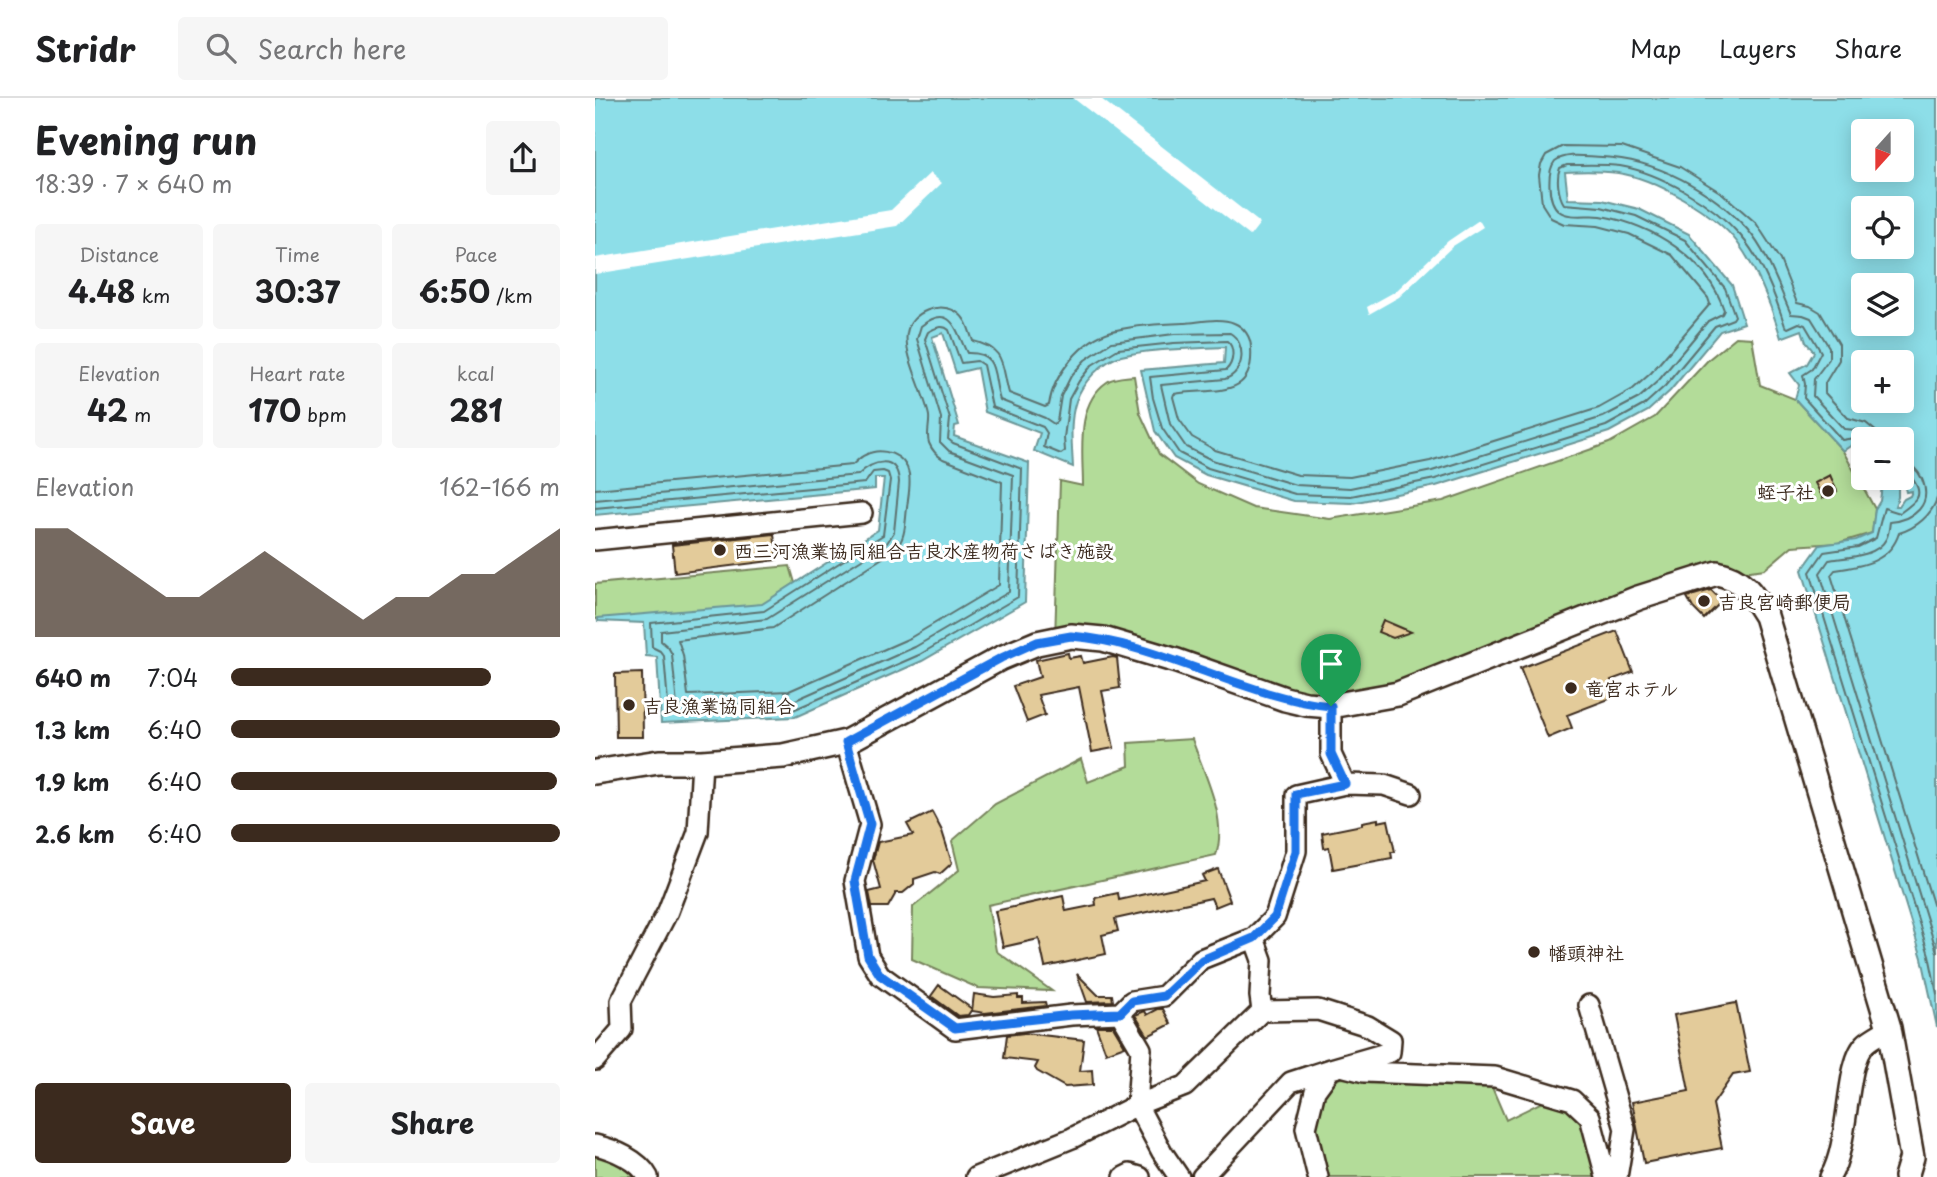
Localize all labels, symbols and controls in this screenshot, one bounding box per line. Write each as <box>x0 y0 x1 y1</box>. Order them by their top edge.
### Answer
search box <box>178 17 668 80</box>
text: Stridr <box>35 23 136 73</box>
icon: search <box>202 29 240 67</box>
text: Search here <box>258 29 406 68</box>
text: Map <box>1630 30 1681 66</box>
text: Layers <box>1719 30 1796 66</box>
text: Share <box>1834 30 1902 66</box>
text: Evening run <box>35 111 257 168</box>
north arrow <box>1851 119 1915 182</box>
map controls <box>1851 119 1914 490</box>
button: share <box>486 121 560 195</box>
text: 18:39 · 7 × 640 m <box>35 166 233 201</box>
button: locate <box>1851 196 1914 259</box>
text: Distance <box>79 240 159 268</box>
text: Time <box>275 240 320 268</box>
text: Pace <box>454 240 497 268</box>
text: 4.48 <box>68 268 136 313</box>
text: 30:37 <box>255 268 340 313</box>
text: 6:50 <box>419 268 490 313</box>
button: layers <box>1851 273 1914 336</box>
text: km <box>136 281 170 309</box>
text: /km <box>490 281 533 309</box>
button: + <box>1851 350 1914 413</box>
text: Elevation <box>78 359 160 387</box>
text: Heart rate <box>250 359 345 387</box>
text: kcal <box>457 359 495 387</box>
text: 42 <box>87 387 128 432</box>
text: 170 <box>248 387 301 432</box>
text: 281 <box>449 387 503 432</box>
text: m <box>128 400 151 428</box>
text: bpm <box>301 400 347 428</box>
button: − <box>1851 427 1914 490</box>
text: Elevation <box>35 469 134 504</box>
text: 162–166 m <box>439 469 560 504</box>
place label: 蛭子社 <box>1757 477 1814 505</box>
marker: 蛭子社 <box>1820 483 1836 499</box>
place label: 西三河漁業協同組合吉良水産物荷さばき施設 <box>734 536 1114 564</box>
marker: 西三河漁業協同組合吉良水産物荷さばき施設 <box>712 542 728 558</box>
place label: 吉良宮崎郵便局 <box>1718 587 1851 615</box>
marker: 吉良宮崎郵便局 <box>1696 593 1712 609</box>
pin <box>1301 634 1361 706</box>
icon: arrive <box>1312 645 1350 683</box>
text: 640 m <box>35 660 111 695</box>
text: 7:04 <box>147 660 198 695</box>
place label: 竜宮ホテル <box>1585 674 1679 702</box>
marker: 竜宮ホテル <box>1563 680 1579 696</box>
place label: 吉良漁業協同組合 <box>643 691 795 719</box>
marker: 吉良漁業協同組合 <box>621 697 637 713</box>
text: 1.3 km <box>35 712 110 747</box>
text: 6:40 <box>147 712 202 747</box>
text: 1.9 km <box>35 764 109 799</box>
text: 6:40 <box>147 764 202 799</box>
text: 2.6 km <box>35 816 115 851</box>
text: 6:40 <box>147 816 202 851</box>
place label: 幡頭神社 <box>1548 938 1624 966</box>
marker: 幡頭神社 <box>1526 944 1542 960</box>
button: Save <box>35 1083 291 1163</box>
button: Share <box>305 1083 560 1163</box>

